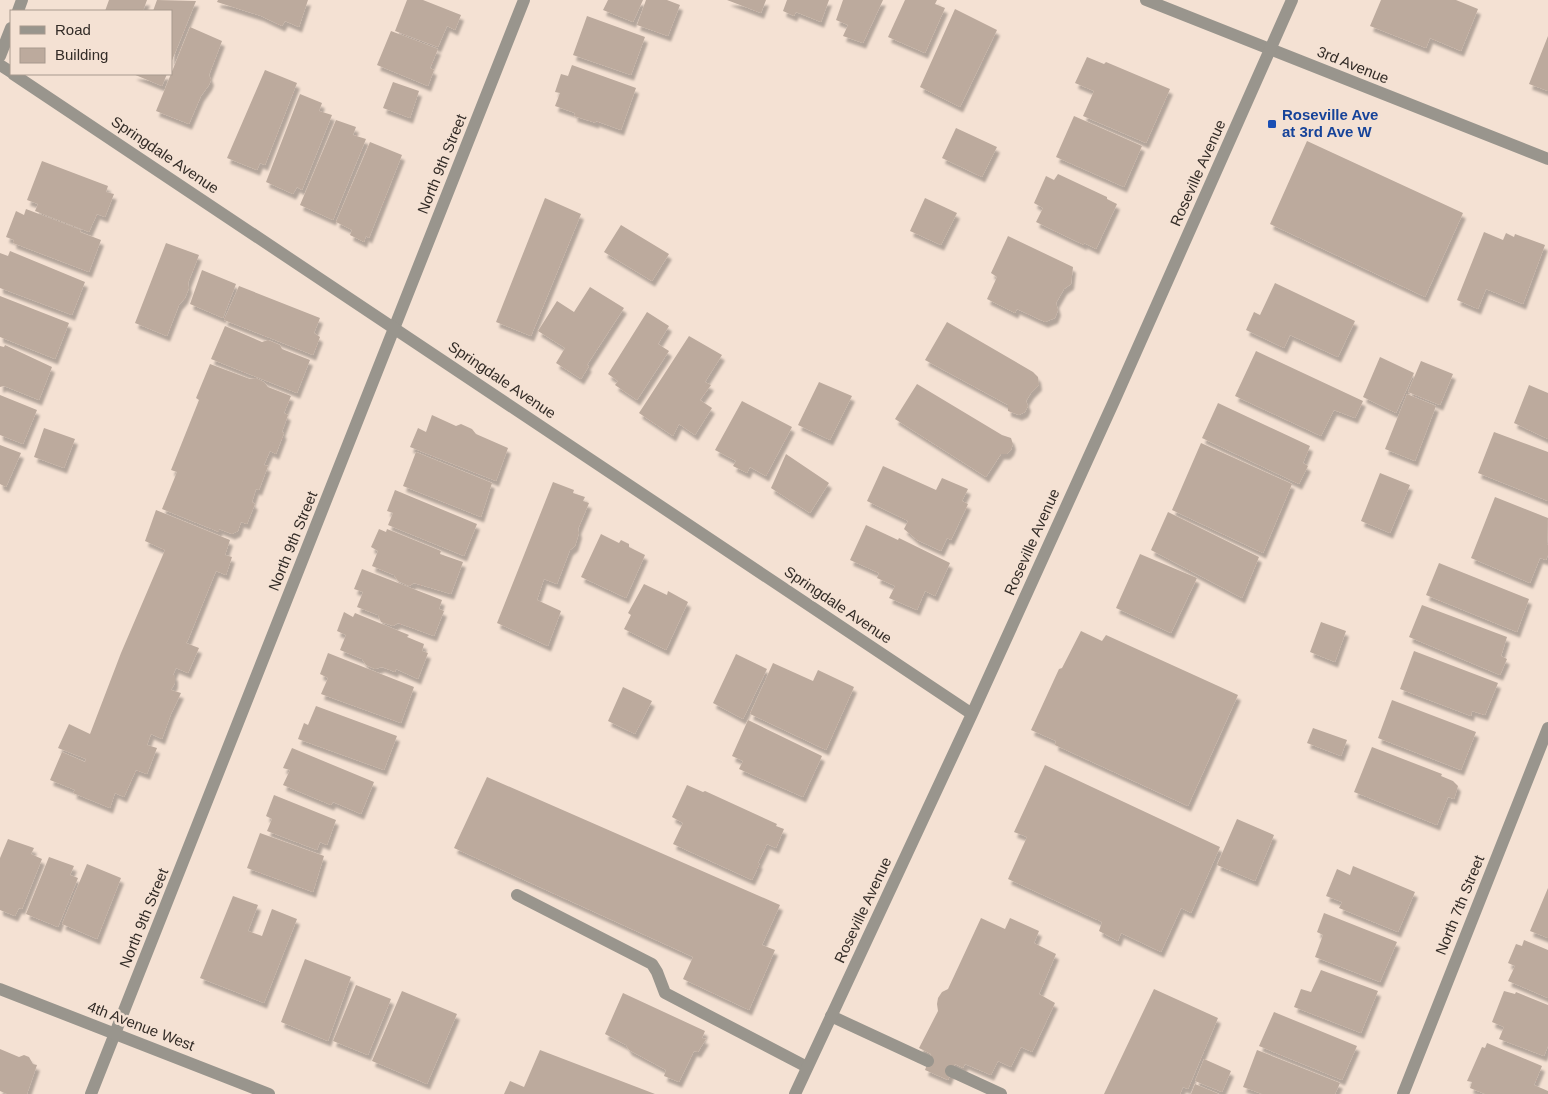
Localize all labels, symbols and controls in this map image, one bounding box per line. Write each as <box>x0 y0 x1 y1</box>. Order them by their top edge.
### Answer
legend <box>10 10 172 75</box>
text: Road <box>55 21 91 38</box>
street label: 3rd Avenue <box>1315 42 1391 87</box>
text: Building <box>55 46 108 63</box>
place label: Roseville Ave at 3rd Ave W <box>1282 106 1378 140</box>
street label: North 9th Street <box>414 111 470 216</box>
street label: Springdale Avenue <box>108 112 222 197</box>
street label: Roseville Avenue <box>1166 117 1229 229</box>
marker: Roseville Ave at 3rd Ave W <box>1266 118 1278 130</box>
street label: Springdale Avenue <box>445 337 559 422</box>
street label: Roseville Avenue <box>1000 486 1063 598</box>
street label: North 9th Street <box>265 488 321 593</box>
street label: Springdale Avenue <box>781 562 895 647</box>
street label: North 7th Street <box>1432 852 1488 957</box>
street label: Roseville Avenue <box>831 854 895 965</box>
street label: North 9th Street <box>116 865 172 970</box>
street label: 4th Avenue West <box>85 997 198 1054</box>

